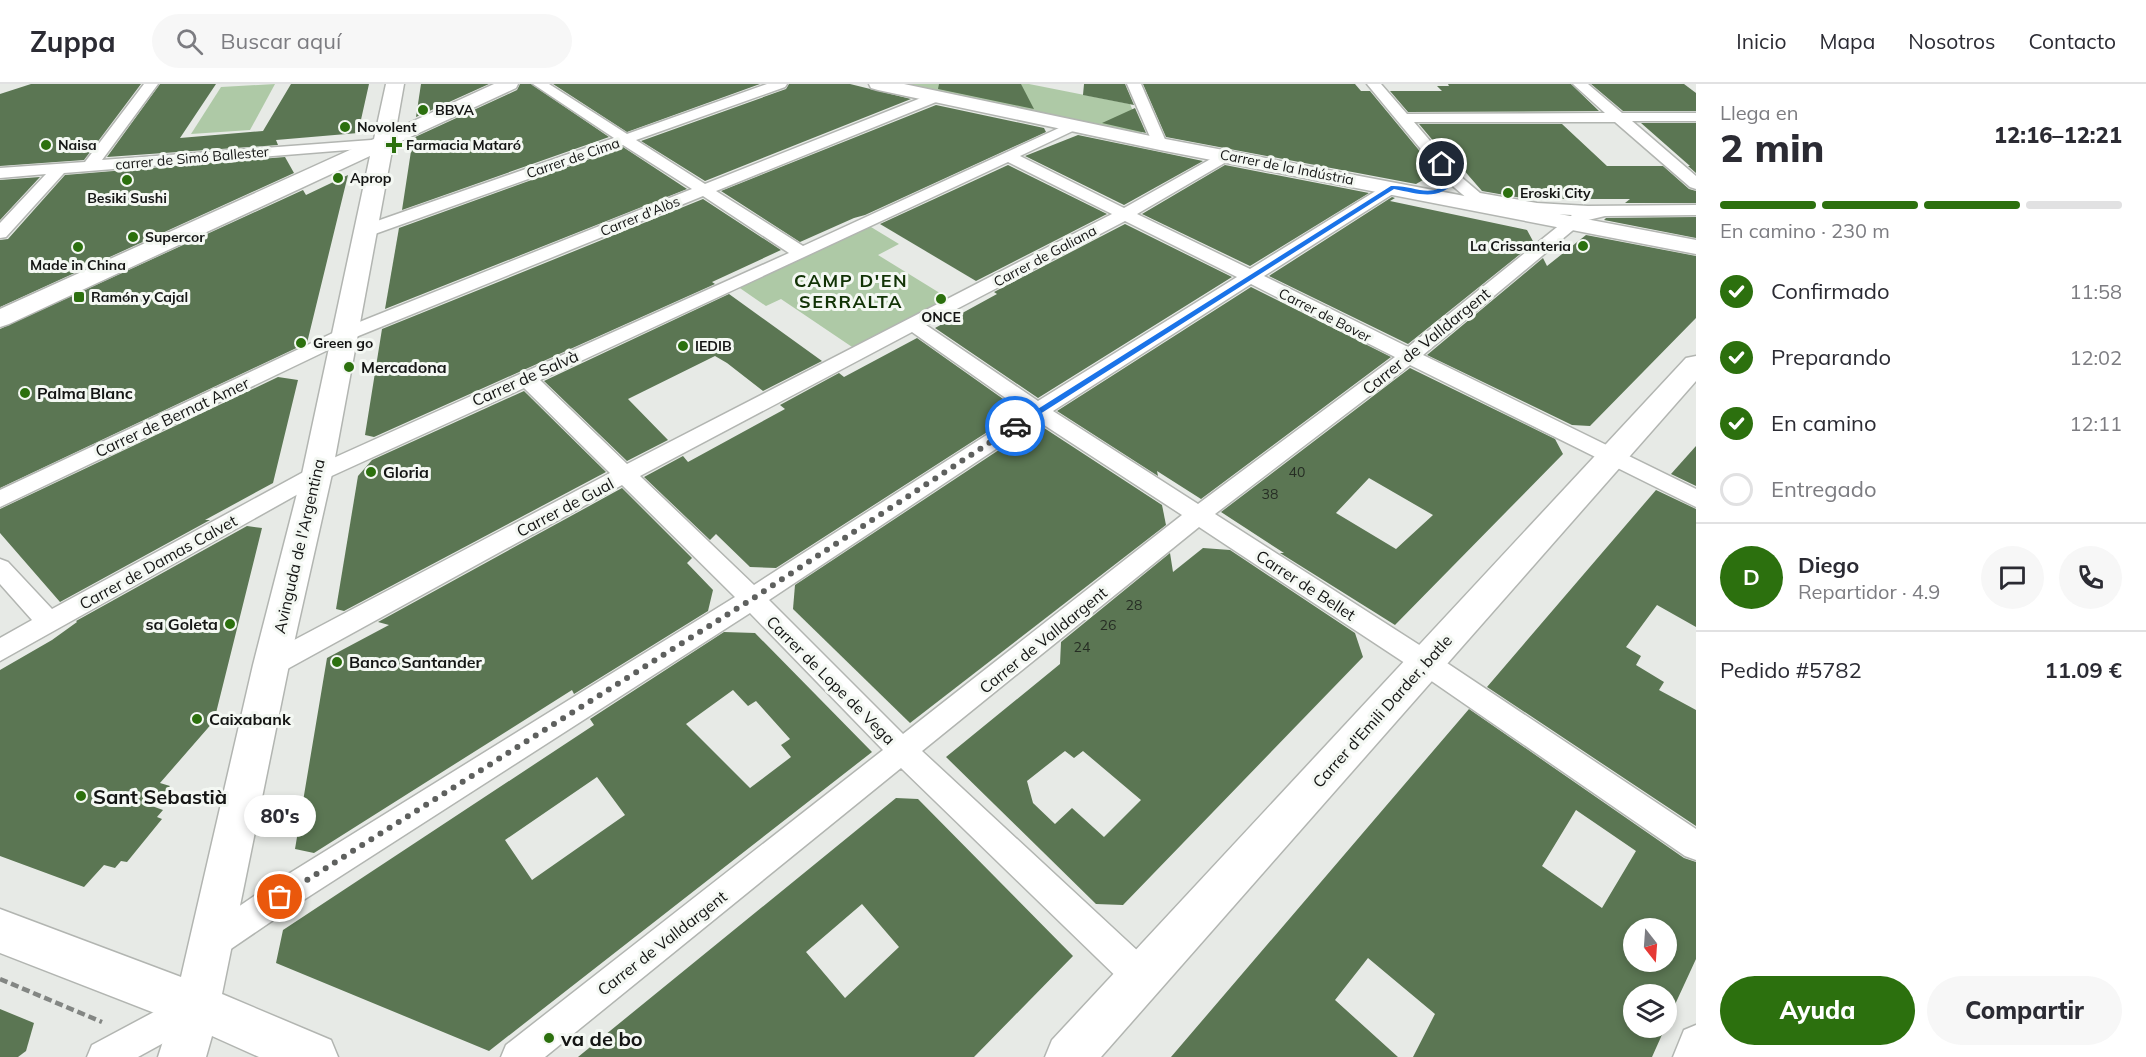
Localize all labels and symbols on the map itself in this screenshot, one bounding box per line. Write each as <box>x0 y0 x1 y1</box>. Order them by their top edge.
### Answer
place label: BBVA <box>435 101 474 119</box>
marker: BBVA <box>416 103 430 117</box>
place label: Novolent <box>357 118 417 136</box>
marker: Novolent <box>338 120 352 134</box>
street label: Carrer de Cima <box>524 134 622 182</box>
place label: Naisa <box>58 136 97 154</box>
place label: Farmacia Mataró <box>406 136 521 154</box>
marker: Naisa <box>39 138 53 152</box>
marker: Farmacia Mataró <box>387 138 401 152</box>
pin <box>1416 138 1467 189</box>
street label: carrer de Simó Ballester <box>115 142 270 174</box>
street label: Carrer de la Indústria <box>1218 145 1356 189</box>
place label: Aprop <box>350 169 392 187</box>
marker: Aprop <box>331 171 345 185</box>
marker: Besiki Sushi <box>120 173 134 187</box>
place label: Eroski City <box>1520 184 1591 202</box>
marker: Eroski City <box>1501 186 1515 200</box>
place label: Besiki Sushi <box>87 189 167 207</box>
street label: Carrer d'Alòs <box>598 192 682 240</box>
street label: Carrer de Galiana <box>990 221 1100 291</box>
place label: Supercor <box>145 228 205 246</box>
marker: Supercor <box>126 230 140 244</box>
place label: La Crissanteria <box>1470 237 1571 255</box>
marker: La Crissanteria <box>1576 239 1590 253</box>
marker: Made in China <box>71 240 85 254</box>
place label: Made in China <box>30 256 126 274</box>
district label: CAMP D'EN SERRALTA <box>794 269 908 313</box>
street label: Carrer de Valldargent <box>1358 283 1494 399</box>
street label: Carrer de Bover <box>1276 284 1375 346</box>
place label: Ramón y Cajal <box>91 288 188 306</box>
marker: Ramón y Cajal <box>72 290 86 304</box>
marker: ONCE <box>934 292 948 306</box>
place label: ONCE <box>921 308 961 326</box>
place label: Green go <box>313 334 373 352</box>
marker: Green go <box>294 336 308 350</box>
place label: IEDIB <box>695 337 732 355</box>
marker: IEDIB <box>676 339 690 353</box>
street label: Carrer de Salvà <box>469 346 581 410</box>
place label: Mercadona <box>361 357 447 377</box>
marker: Mercadona <box>342 360 356 374</box>
street label: Carrer de Bernat Amer <box>92 372 252 461</box>
place label: Palma Blanc <box>37 383 133 403</box>
marker: Palma Blanc <box>18 386 32 400</box>
courier <box>985 396 1045 456</box>
street label: Avinguda de l'Argentina <box>269 457 329 635</box>
place label: Gloria <box>383 462 429 482</box>
house number: 40 <box>1289 463 1305 481</box>
marker: Gloria <box>364 465 378 479</box>
street label: Carrer de Gual <box>513 473 617 541</box>
house number: 38 <box>1262 485 1278 503</box>
street label: Carrer de Damas Calvet <box>76 510 241 614</box>
street label: Carrer de Bellet <box>1253 545 1360 625</box>
street label: Carrer de Valldargent <box>975 582 1111 698</box>
house number: 28 <box>1126 596 1142 614</box>
street label: Carrer de Lope de Vega <box>762 611 900 749</box>
place label: sa Goleta <box>145 614 218 634</box>
house number: 26 <box>1100 616 1116 634</box>
marker: sa Goleta <box>223 617 237 631</box>
street label: Carrer d'Emili Darder, batle <box>1308 630 1456 792</box>
house number: 24 <box>1074 638 1091 656</box>
place label: Banco Santander <box>349 652 483 672</box>
marker: Banco Santander <box>330 655 344 669</box>
place label: Caixabank <box>209 709 292 729</box>
marker: Caixabank <box>190 712 204 726</box>
place label: Sant Sebastià <box>93 784 227 809</box>
marker: Sant Sebastià <box>74 789 88 803</box>
callout: 80's <box>244 795 316 837</box>
pin <box>254 871 305 922</box>
street label: Carrer de Valldargent <box>593 886 731 1000</box>
north arrow <box>1623 918 1677 972</box>
place label: va de bo <box>560 1026 643 1051</box>
marker: va de bo <box>542 1031 556 1045</box>

